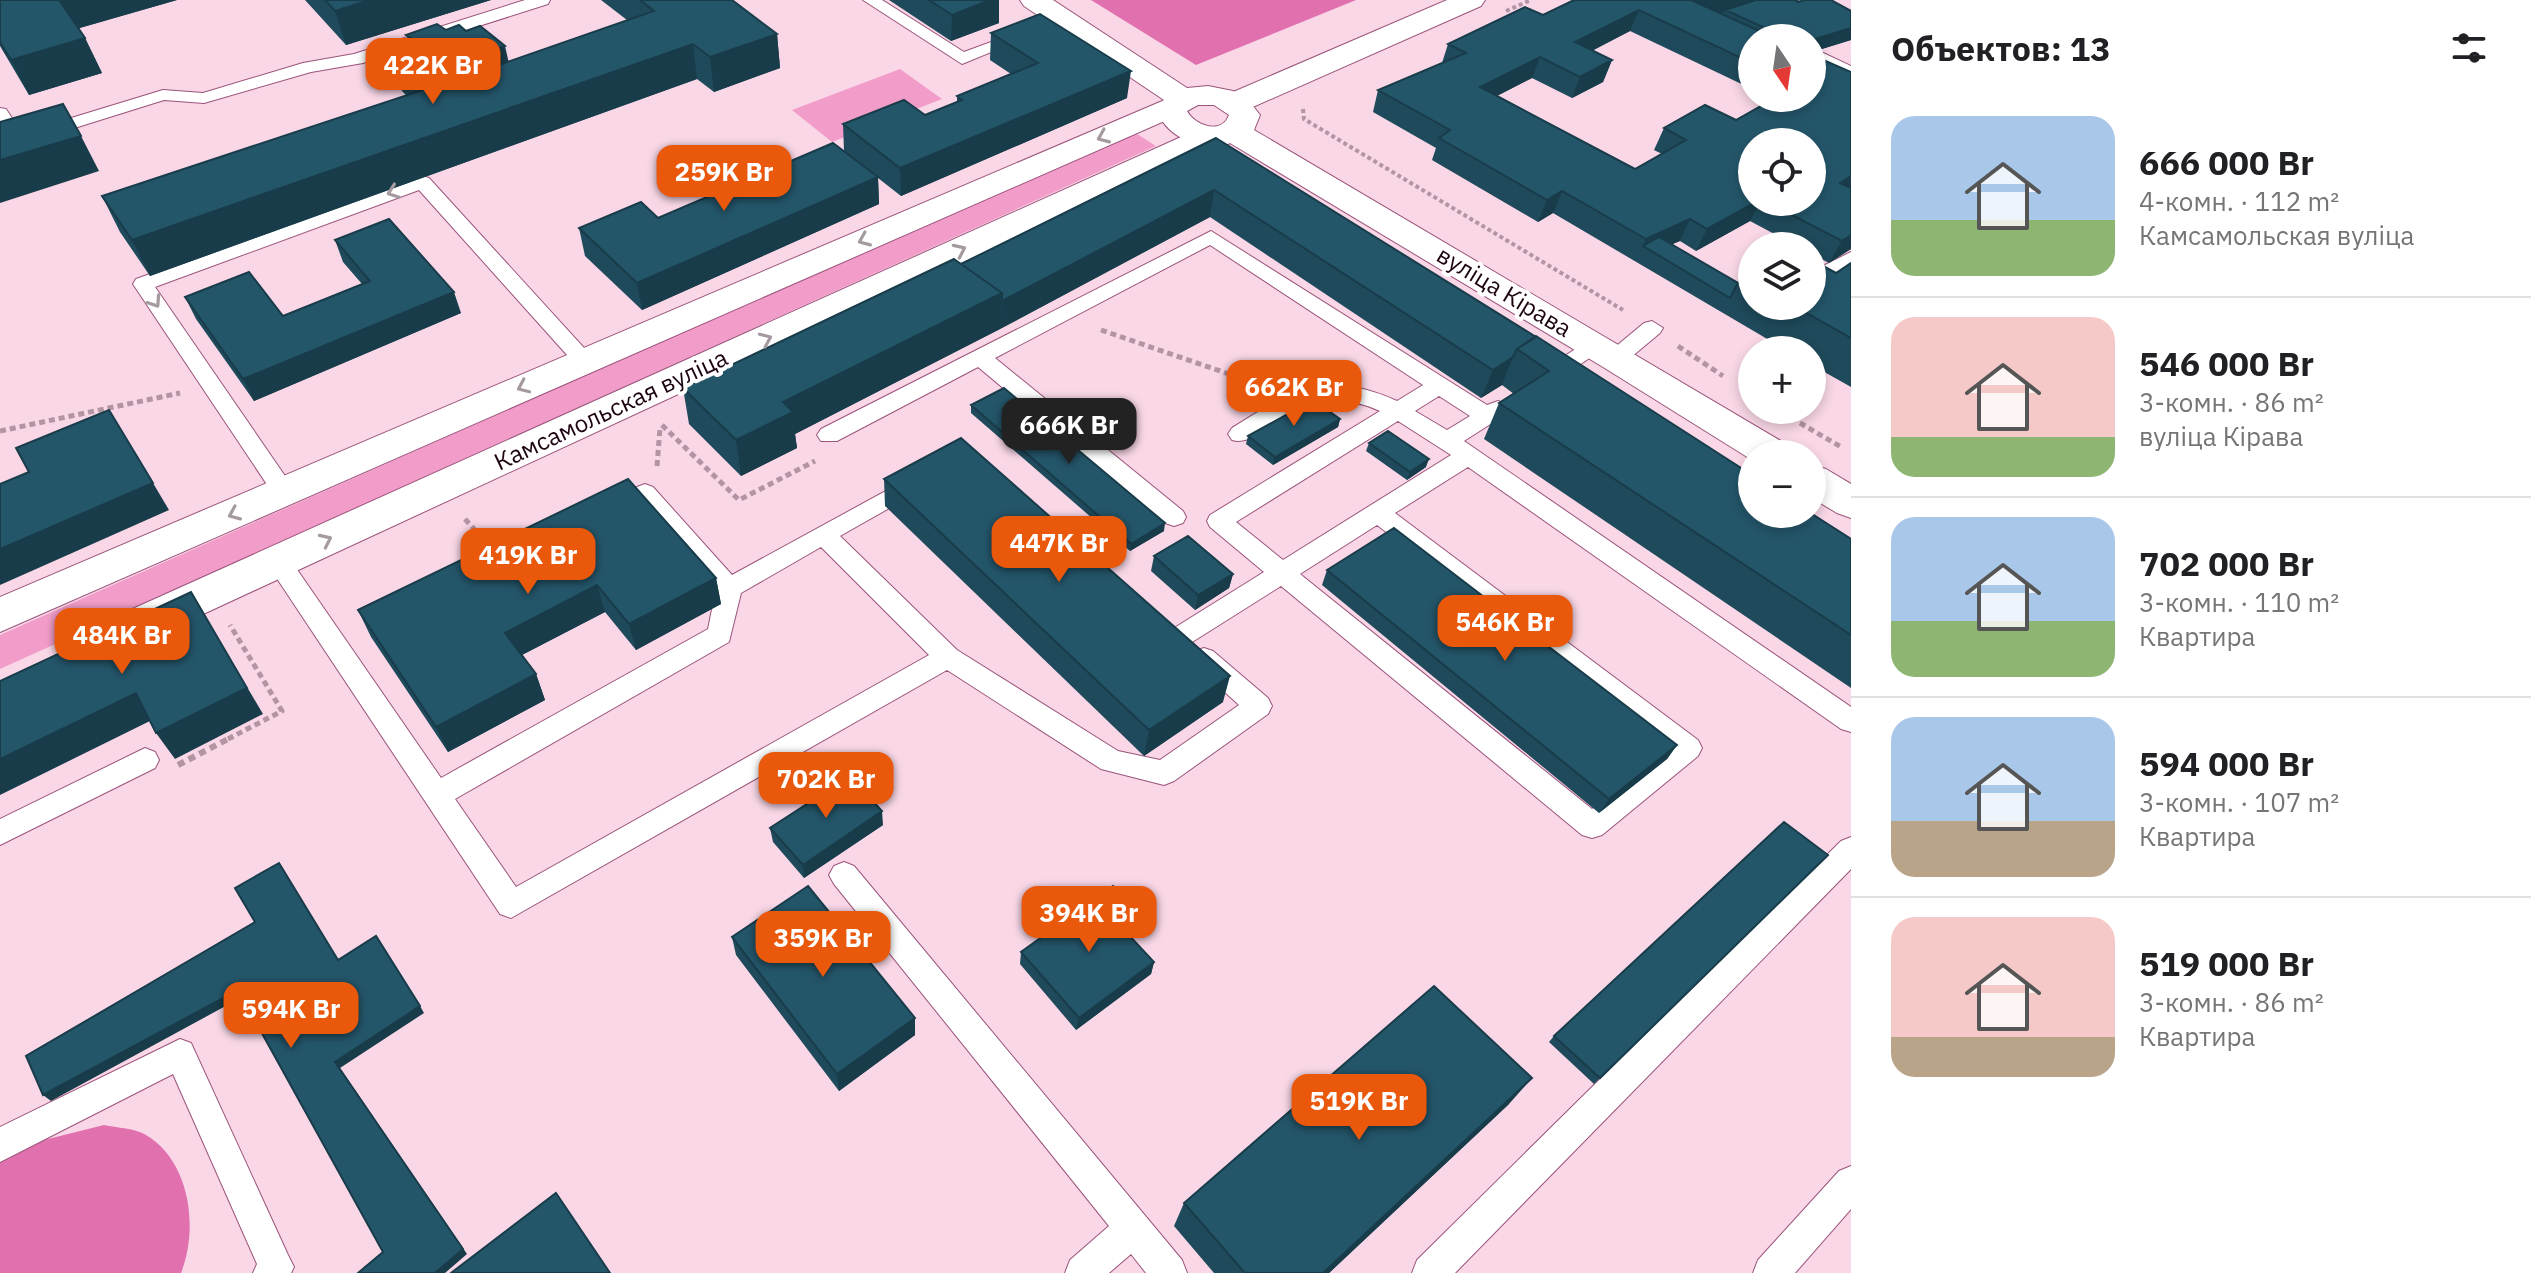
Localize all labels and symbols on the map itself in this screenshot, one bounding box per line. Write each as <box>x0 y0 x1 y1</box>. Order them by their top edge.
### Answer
north arrow <box>1738 24 1826 112</box>
pin: 422K Br <box>359 38 507 106</box>
one-way arrow <box>1097 127 1111 143</box>
pin: 259K Br <box>650 145 798 213</box>
one-way arrow <box>387 182 401 199</box>
one-way arrow <box>858 230 872 246</box>
street label: вуліца Кірава <box>1431 238 1578 344</box>
one-way arrow <box>952 244 967 260</box>
one-way arrow <box>146 293 161 308</box>
one-way arrow <box>758 332 773 348</box>
street label: Камсамольская вуліца <box>489 341 733 477</box>
pin: 662K Br <box>1220 360 1368 428</box>
one-way arrow <box>517 377 531 393</box>
pin: 666K Br <box>995 398 1143 466</box>
one-way arrow <box>227 505 242 521</box>
pin: 447K Br <box>985 516 1133 584</box>
pin: 419K Br <box>454 528 602 596</box>
one-way arrow <box>318 534 332 550</box>
pin: 546K Br <box>1431 595 1579 663</box>
pin: 484K Br <box>48 608 196 676</box>
pin: 702K Br <box>752 752 900 820</box>
pin: 394K Br <box>1015 886 1163 954</box>
pin: 359K Br <box>749 911 897 979</box>
pin: 594K Br <box>217 982 365 1050</box>
pin: 519K Br <box>1285 1074 1433 1142</box>

